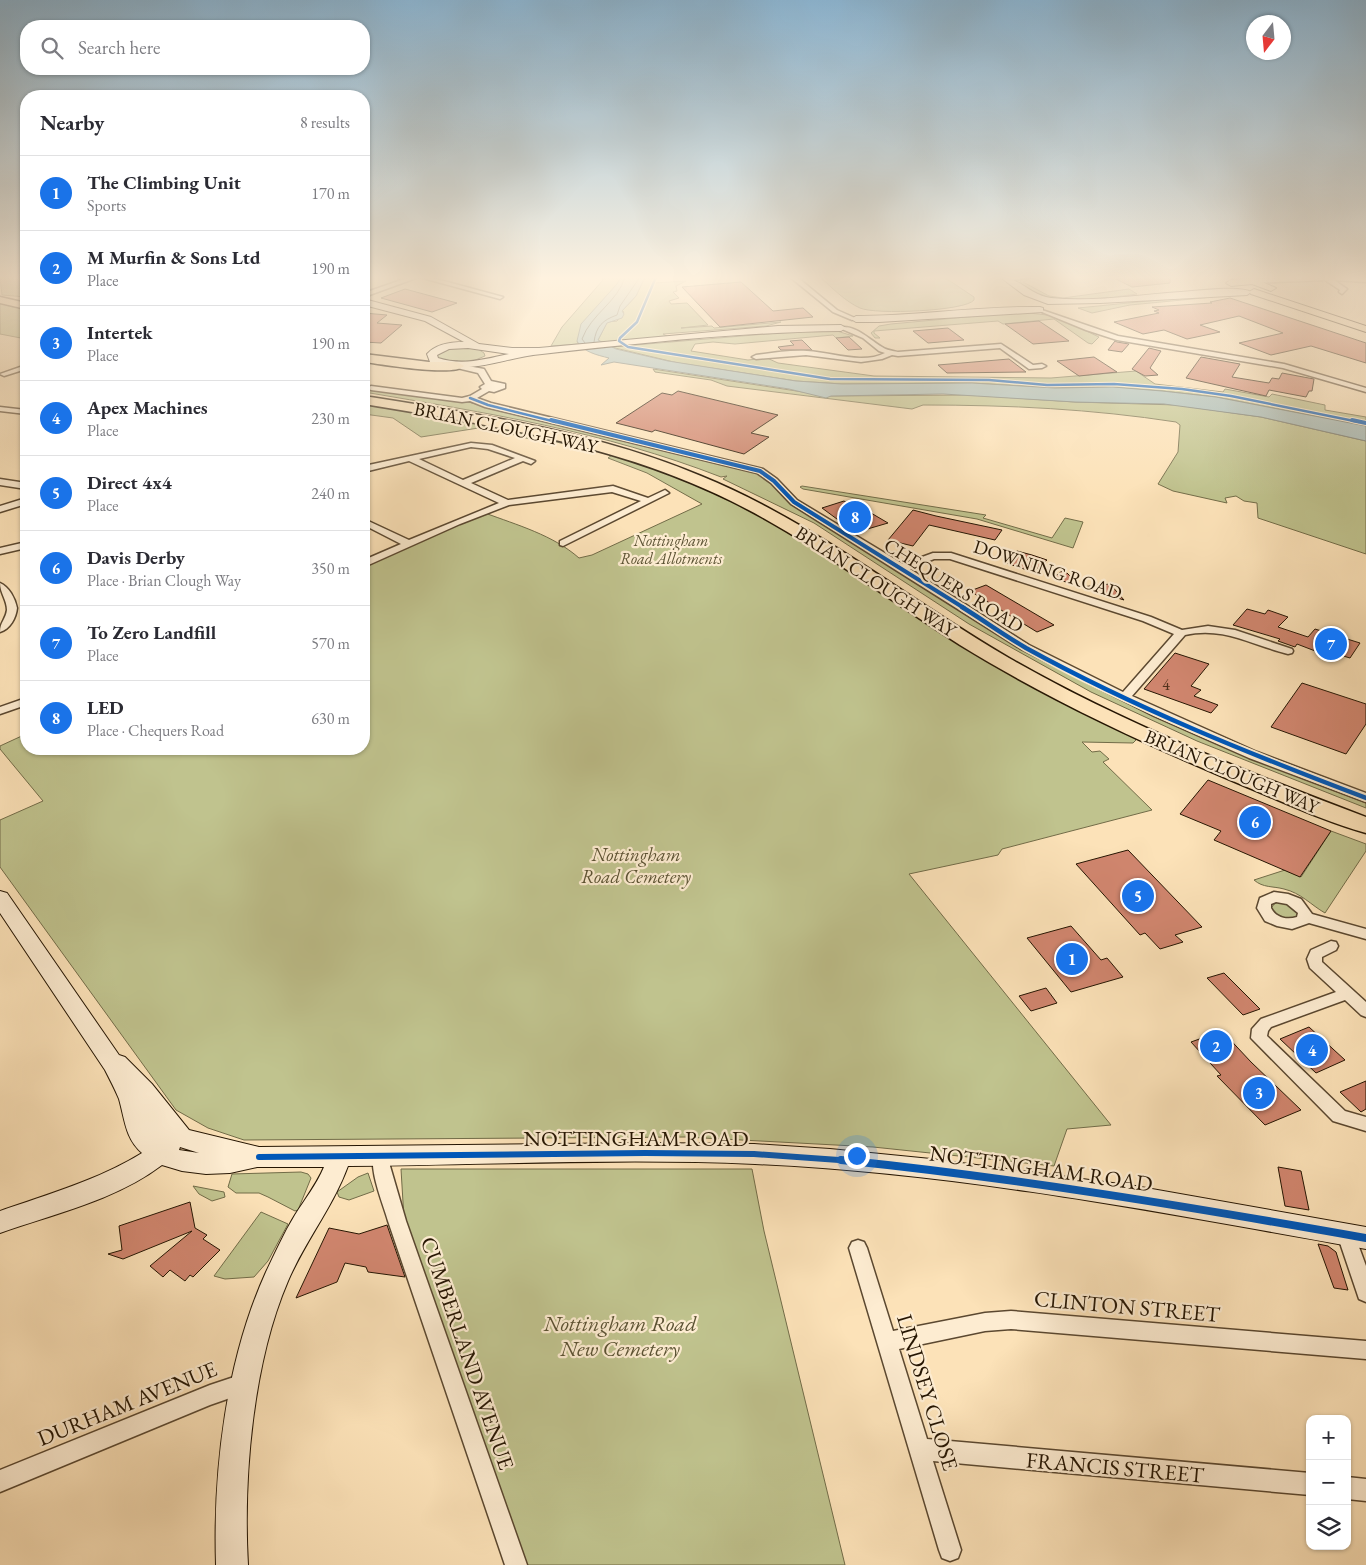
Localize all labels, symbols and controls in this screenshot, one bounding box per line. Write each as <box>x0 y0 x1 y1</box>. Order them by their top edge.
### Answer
north arrow <box>1246 15 1291 60</box>
search box <box>20 20 370 75</box>
icon: search <box>38 34 66 62</box>
text: Search here <box>78 35 160 60</box>
text: Nearby <box>40 109 104 136</box>
text: 8 results <box>300 112 350 133</box>
text: The Climbing Unit <box>87 170 241 195</box>
text: 1 <box>52 183 60 204</box>
text: 170 m <box>311 183 350 204</box>
text: Sports <box>87 195 126 216</box>
text: M Murfin & Sons Ltd <box>87 245 260 270</box>
text: 2 <box>52 258 60 279</box>
text: 190 m <box>311 258 350 279</box>
text: Place <box>87 270 119 291</box>
text: Intertek <box>87 320 153 345</box>
text: 3 <box>52 333 60 354</box>
text: 190 m <box>311 333 350 354</box>
text: Place <box>87 345 119 366</box>
text: Apex Machines <box>87 395 208 420</box>
street label: BRIAN CLOUGH WAY <box>412 396 601 459</box>
text: 4 <box>52 408 60 429</box>
text: 230 m <box>311 408 350 429</box>
text: Place <box>87 420 119 441</box>
text: Direct 4x4 <box>87 470 172 495</box>
text: 5 <box>52 483 60 504</box>
text: 240 m <box>311 483 350 504</box>
text: Place <box>87 495 119 516</box>
pin: 8 <box>839 498 871 536</box>
street label: BRIAN CLOUGH WAY <box>791 520 962 643</box>
park label: Nottingham Road Allotments <box>620 530 723 569</box>
street label: CHEQUERS ROAD <box>879 532 1028 638</box>
street label: DOWNING ROAD <box>970 534 1125 605</box>
text: Davis Derby <box>87 545 185 570</box>
text: 6 <box>52 558 60 579</box>
text: 350 m <box>311 558 350 579</box>
text: Place · Brian Clough Way <box>87 570 241 591</box>
text: To Zero Landfill <box>87 620 216 645</box>
pin: 7 <box>1315 625 1347 663</box>
text: 7 <box>52 633 60 654</box>
text: 570 m <box>311 633 350 654</box>
text: Place <box>87 645 119 666</box>
house number: 4 <box>1162 674 1170 695</box>
text: LED <box>87 695 124 720</box>
text: 8 <box>52 708 60 729</box>
text: 630 m <box>311 708 350 729</box>
text: Place · Chequers Road <box>87 720 224 741</box>
street label: BRIAN CLOUGH WAY <box>1141 723 1324 820</box>
pin: 6 <box>1239 803 1271 841</box>
park label: Nottingham Road Cemetery <box>581 842 691 889</box>
pin: 5 <box>1122 877 1154 915</box>
pin: 1 <box>1056 940 1088 978</box>
pin: 2 <box>1200 1027 1232 1065</box>
pin: 4 <box>1296 1031 1328 1069</box>
pin: 3 <box>1243 1074 1275 1112</box>
street label: NOTTINGHAM ROAD <box>523 1124 749 1153</box>
street label: NOTTINGHAM ROAD <box>927 1138 1154 1199</box>
your location <box>844 1143 870 1169</box>
street label: CUMBERLAND AVENUE <box>414 1233 521 1474</box>
street label: CLINTON STREET <box>1033 1284 1221 1329</box>
park label: Nottingham Road New Cemetery <box>543 1309 697 1363</box>
street label: LINDSEY CLOSE <box>890 1310 965 1474</box>
street label: DURHAM AVENUE <box>33 1354 221 1453</box>
map controls <box>1306 1415 1351 1550</box>
button: + <box>1306 1415 1351 1460</box>
street label: FRANCIS STREET <box>1025 1445 1205 1490</box>
button: − <box>1306 1460 1351 1505</box>
button: layers <box>1306 1505 1351 1550</box>

